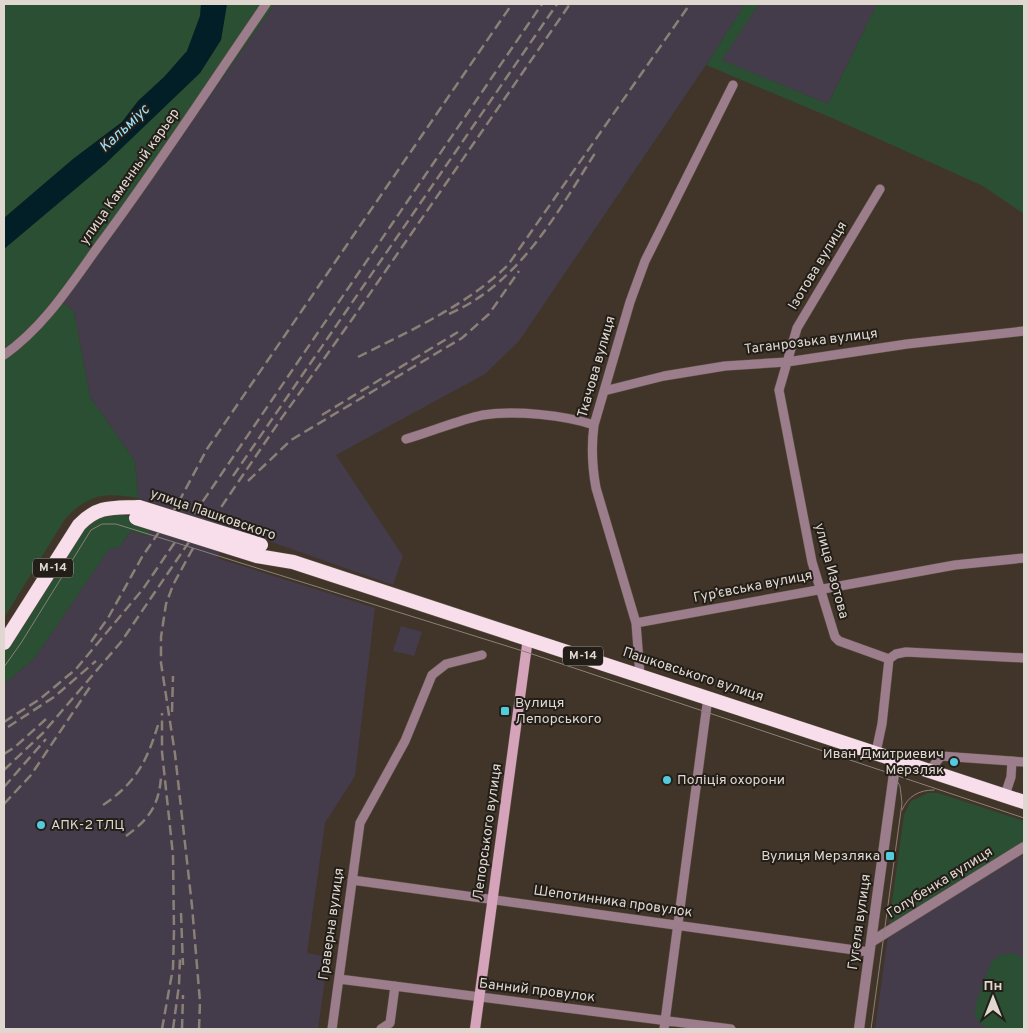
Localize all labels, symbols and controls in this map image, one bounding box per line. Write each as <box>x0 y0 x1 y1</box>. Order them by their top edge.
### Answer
water label: Кальміус <box>96 100 155 157</box>
street label: улица Каменный карьер <box>76 105 184 249</box>
street label: Ізотова вулиця <box>785 219 851 313</box>
street label: Ткачова вулиця <box>574 314 620 420</box>
street label: Таганрозька вулиця <box>743 325 879 359</box>
street label: улица Пашковского <box>148 485 278 545</box>
street label: улица Изотова <box>810 521 852 621</box>
road number: М-14 <box>33 558 73 578</box>
street label: Гур’євська вулиця <box>692 567 814 607</box>
street label: Пашковського вулиця <box>620 644 766 706</box>
road number: М-14 <box>563 646 603 666</box>
place label: Вулиця Лепорського <box>515 695 602 728</box>
marker: Вулиця Лепорського <box>499 705 511 717</box>
place label: Иван Дмитриевич Мерзляк <box>823 746 944 779</box>
marker: Иван Дмитриевич Мерзляк <box>948 756 960 768</box>
street label: Лепорського вулиця <box>470 762 506 902</box>
place label: Поліція охорони <box>677 772 785 789</box>
marker: Поліція охорони <box>661 774 673 786</box>
place label: АПК-2 ТЛЦ <box>51 817 124 834</box>
marker: АПК-2 ТЛЦ <box>35 819 47 831</box>
street label: Голубенка вулиця <box>884 844 996 922</box>
place label: Вулиця Мерзляка <box>761 848 880 865</box>
marker: Вулиця Мерзляка <box>884 850 896 862</box>
street label: Граверна вулиця <box>316 867 348 981</box>
street label: Гугеля вулиця <box>845 873 875 971</box>
street label: Шепотинника провулок <box>532 882 694 922</box>
north arrow <box>968 973 1018 1023</box>
street label: Банний провулок <box>478 975 596 1007</box>
text: Пн <box>984 978 1002 995</box>

